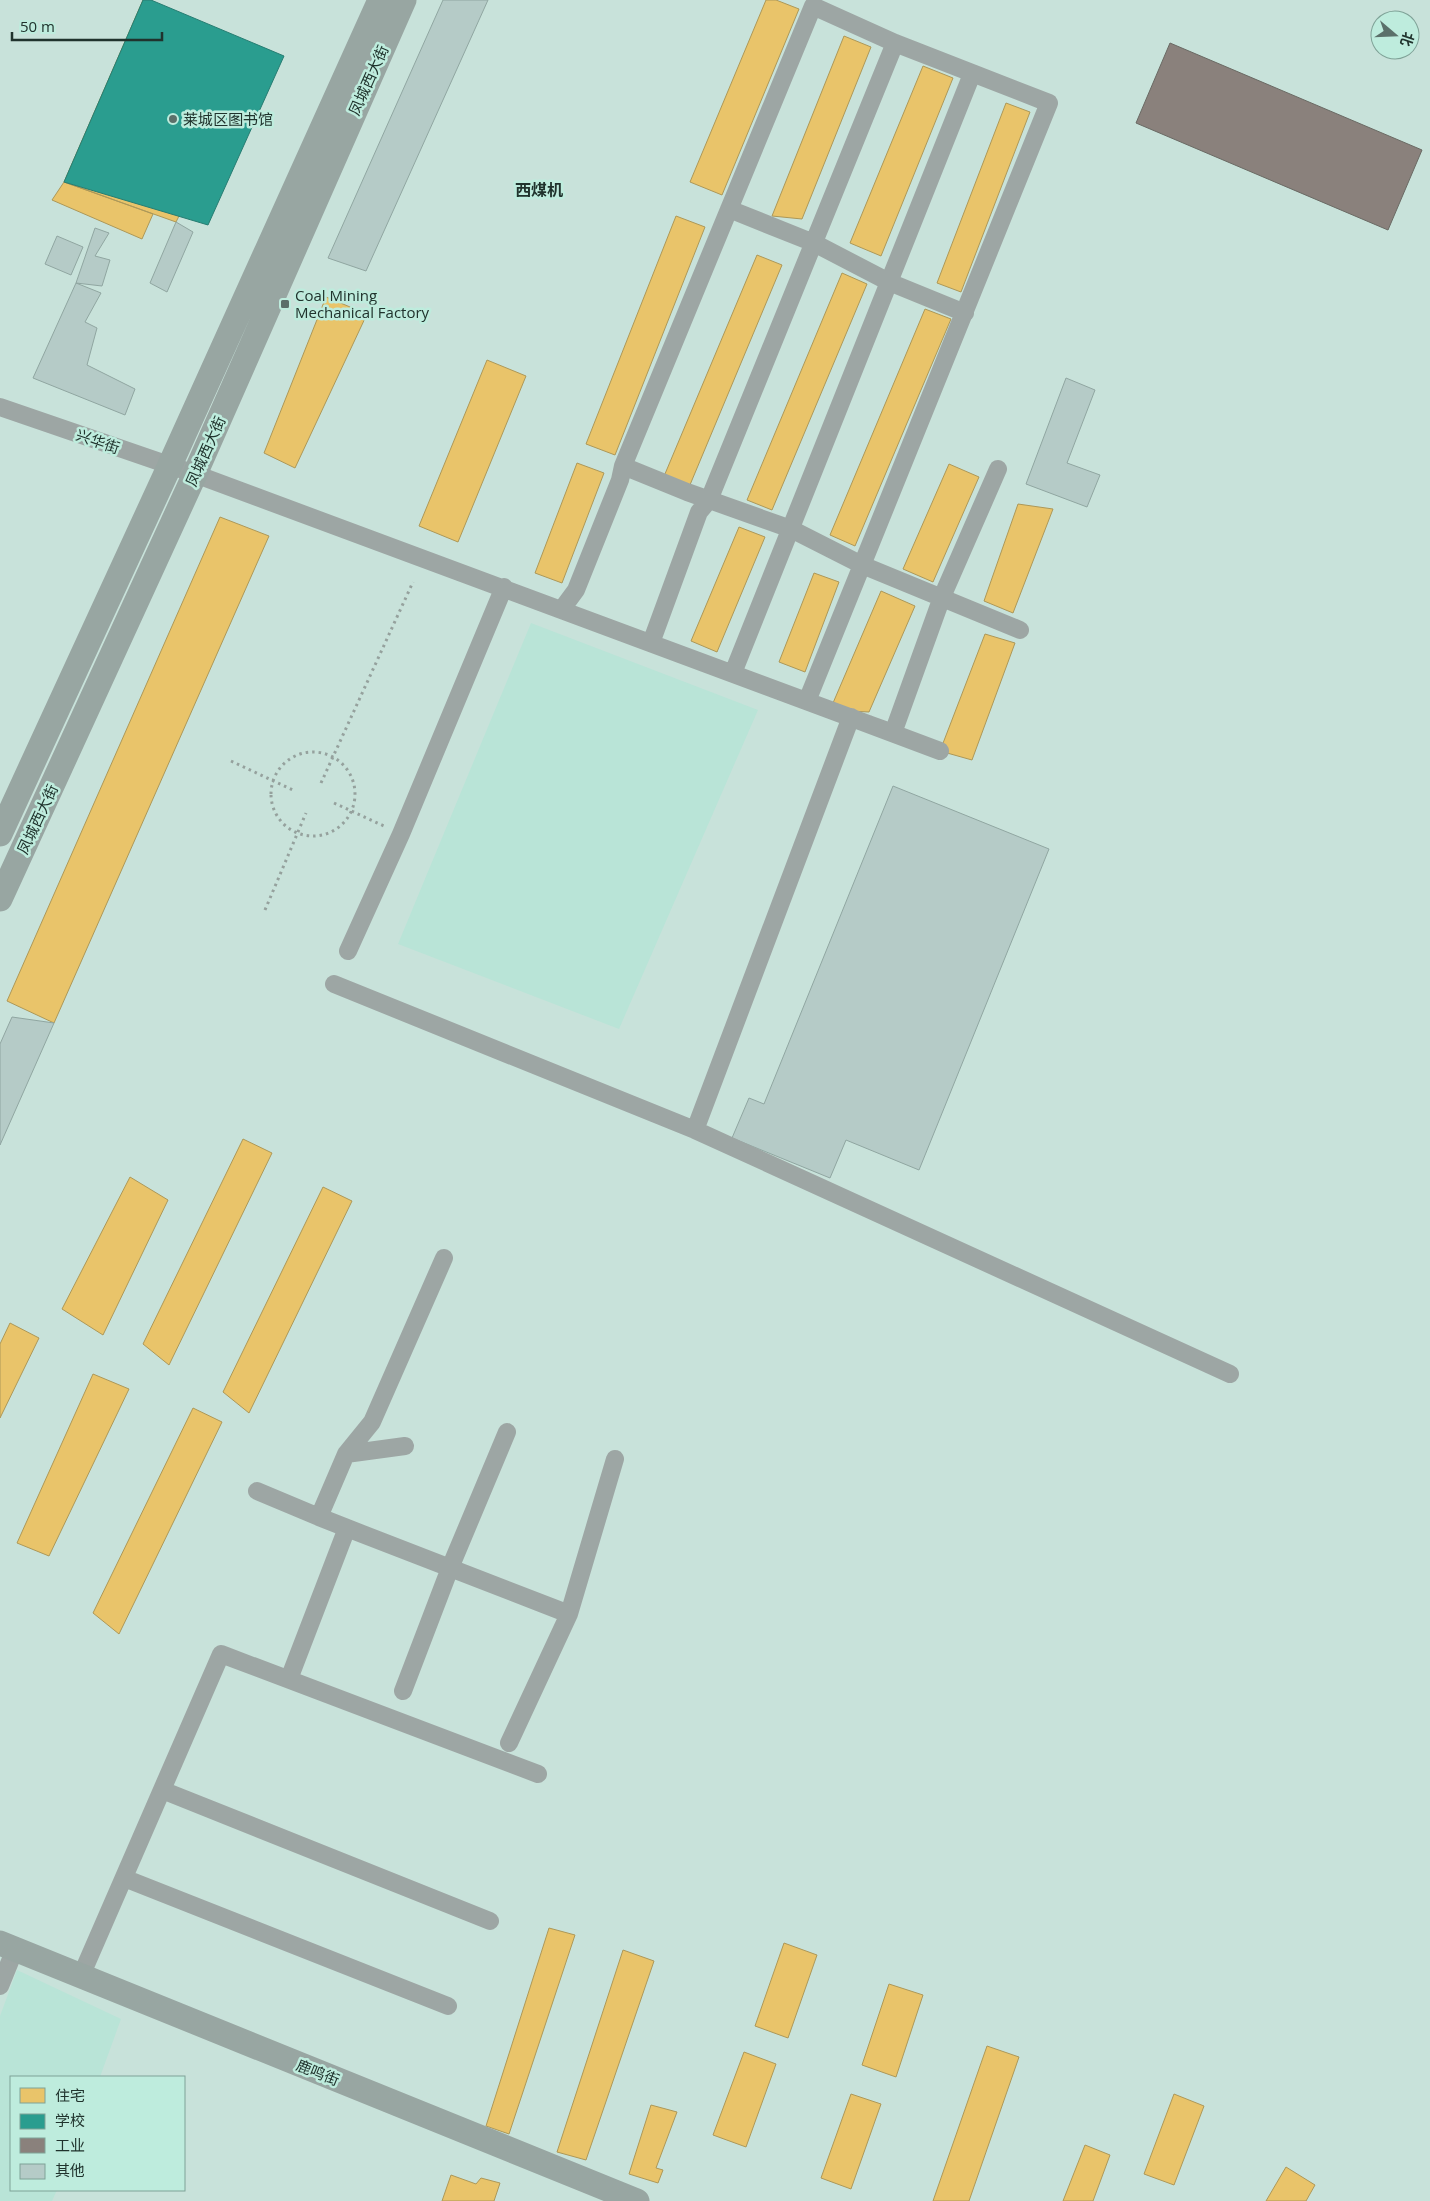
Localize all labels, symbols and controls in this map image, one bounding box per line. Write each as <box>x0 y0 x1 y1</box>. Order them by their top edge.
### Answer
scale bar <box>12 10 162 42</box>
north arrow <box>1370 10 1420 60</box>
text: 50 m <box>20 16 55 36</box>
text: 北 <box>1397 30 1419 49</box>
street label: 凤城西大街 <box>344 42 392 118</box>
place label: 莱城区图书馆 <box>183 109 273 129</box>
marker: 莱城区图书馆 <box>167 113 179 125</box>
district label: 西煤机 <box>515 179 563 201</box>
place label: Coal Mining Mechanical Factory <box>295 285 430 322</box>
marker: Coal Mining Mechanical Factory <box>279 298 291 310</box>
street label: 凤城西大街 <box>181 413 229 489</box>
street label: 兴华街 <box>73 424 123 458</box>
street label: 凤城西大街 <box>12 781 62 857</box>
street label: 鹿鸣街 <box>293 2054 343 2090</box>
legend <box>10 2076 185 2191</box>
text: 住宅 <box>55 2085 85 2105</box>
text: 学校 <box>55 2110 85 2130</box>
text: 工业 <box>55 2135 85 2155</box>
text: 其他 <box>55 2160 85 2180</box>

